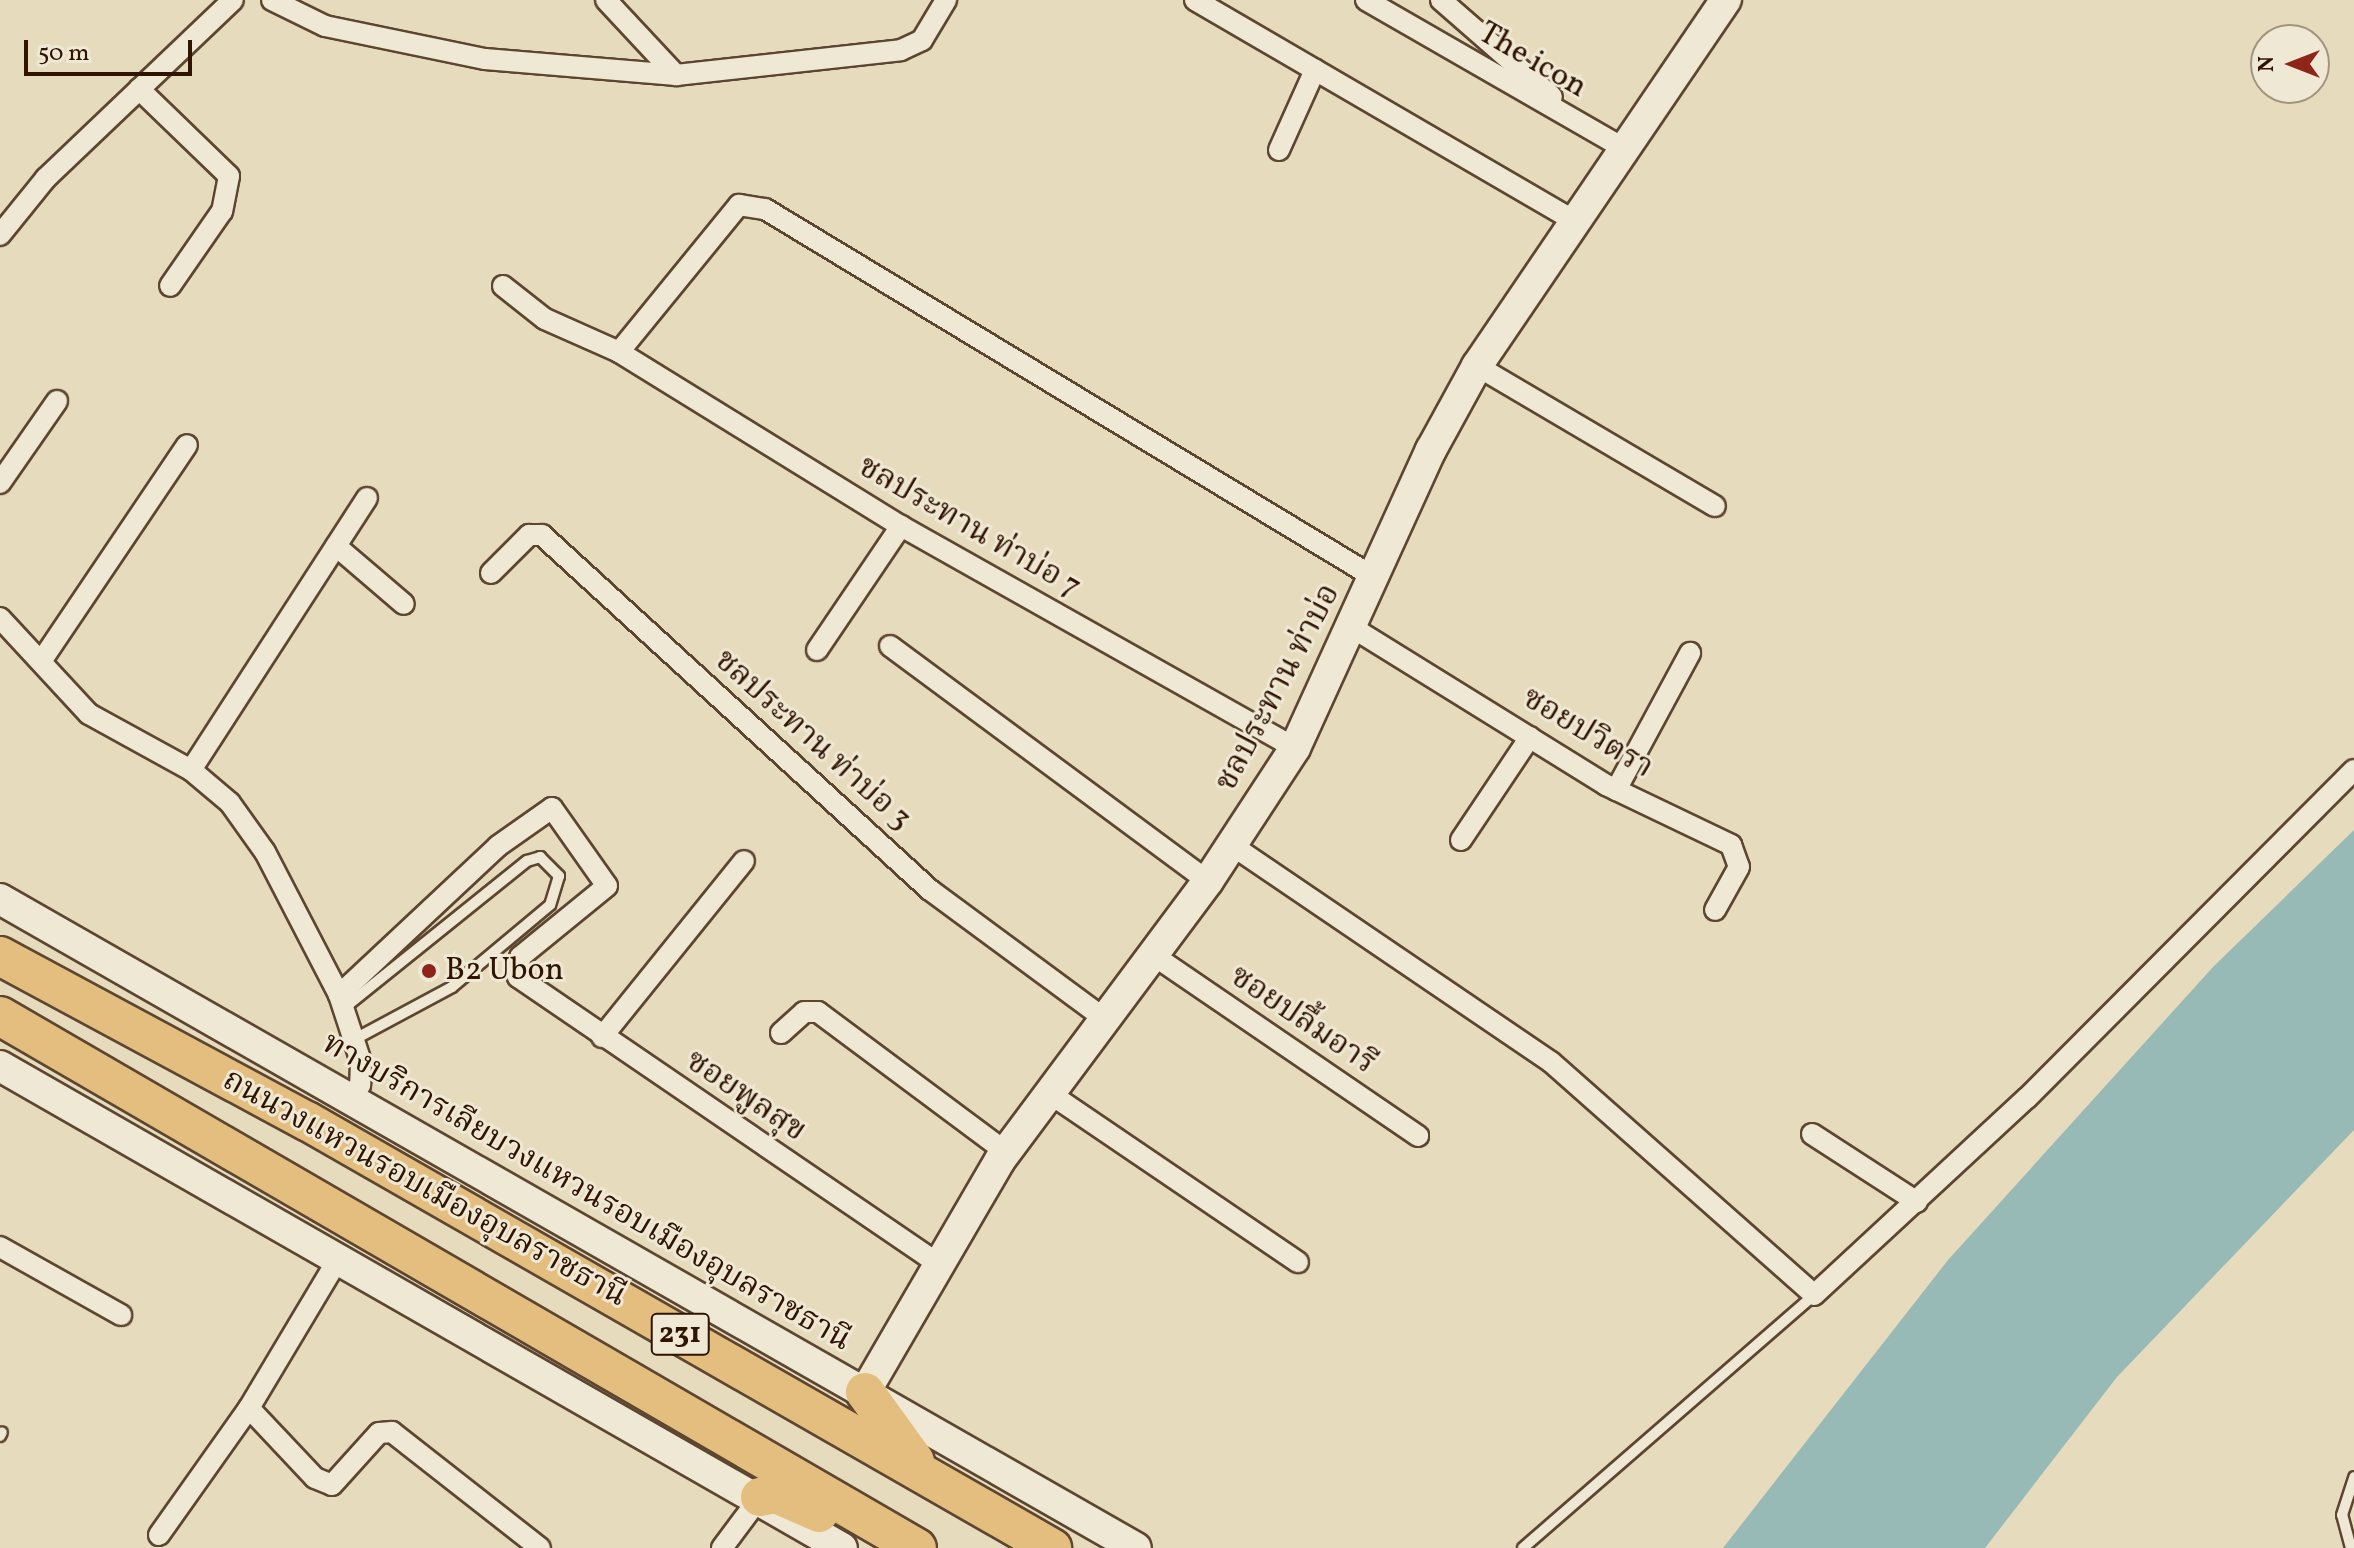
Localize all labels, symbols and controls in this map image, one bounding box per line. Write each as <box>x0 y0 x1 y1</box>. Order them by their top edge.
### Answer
street label: The icon <box>1471 15 1593 107</box>
scale bar <box>28 24 196 74</box>
north arrow <box>2250 24 2330 104</box>
text: 50 m <box>38 37 90 71</box>
text: N <box>2252 56 2283 72</box>
street label: ชลประทาน ท่าบ่อ 7 <box>851 449 1087 607</box>
street label: ชลประทาน ท่าบ่อ <box>1208 578 1350 798</box>
street label: ชลประทาน ท่าบ่อ 3 <box>706 643 918 839</box>
street label: ซอยปวิตรา <box>1514 680 1660 788</box>
place label: B2 Ubon <box>445 952 564 990</box>
street label: ซอยปลื้มอารี <box>1222 958 1382 1084</box>
marker: B2 Ubon <box>420 962 438 980</box>
street label: ทางบริการเลียบวงแหวนรอบเมืองอุบลราชธานี <box>315 1025 857 1361</box>
street label: ซอยพูลสุข <box>677 1043 813 1151</box>
street label: ถนนวงแหวนรอบเมืองอุบลราชธานี <box>215 1062 633 1316</box>
road number: 231 <box>650 1308 710 1360</box>

